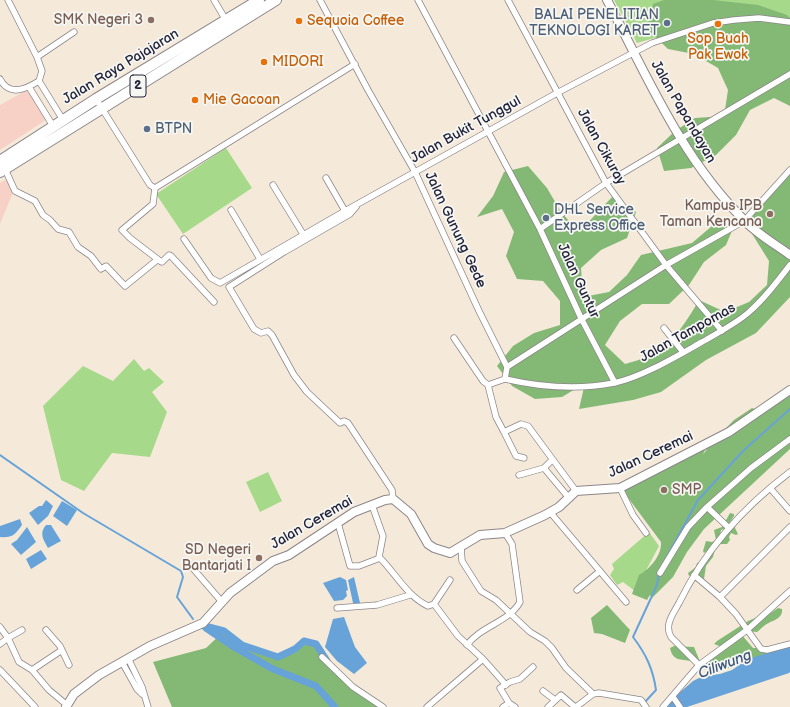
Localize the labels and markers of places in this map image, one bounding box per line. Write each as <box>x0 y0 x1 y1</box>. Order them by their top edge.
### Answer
place label: BALAI PENELITIAN TEKNOLOGI KARET <box>529 7 659 40</box>
place label: SMK Negeri 3 <box>54 12 143 28</box>
place label: Sequoia Coffee <box>307 13 404 29</box>
marker: SMK Negeri 3 <box>146 15 156 25</box>
marker: Sequoia Coffee <box>294 16 304 26</box>
marker: BALAI PENELITIAN TEKNOLOGI KARET <box>662 18 672 28</box>
marker: Sop Buah Pak Ewok <box>713 19 723 29</box>
place label: Sop Buah Pak Ewok <box>687 31 749 64</box>
place label: MIDORI <box>272 54 323 70</box>
marker: MIDORI <box>259 57 269 67</box>
place label: Mie Gacoan <box>203 92 280 108</box>
marker: Mie Gacoan <box>190 95 200 105</box>
place label: BTPN <box>155 121 192 137</box>
marker: BTPN <box>142 124 152 134</box>
place label: Kampus IPB Taman Kencana <box>660 198 762 230</box>
place label: DHL Service Express Office <box>554 202 645 234</box>
marker: Kampus IPB Taman Kencana <box>765 209 775 219</box>
marker: DHL Service Express Office <box>541 213 551 223</box>
place label: SMP <box>672 482 701 498</box>
marker: SMP <box>659 485 669 495</box>
place label: SD Negeri Bantarjati I <box>182 542 251 574</box>
marker: SD Negeri Bantarjati I <box>254 553 264 563</box>

